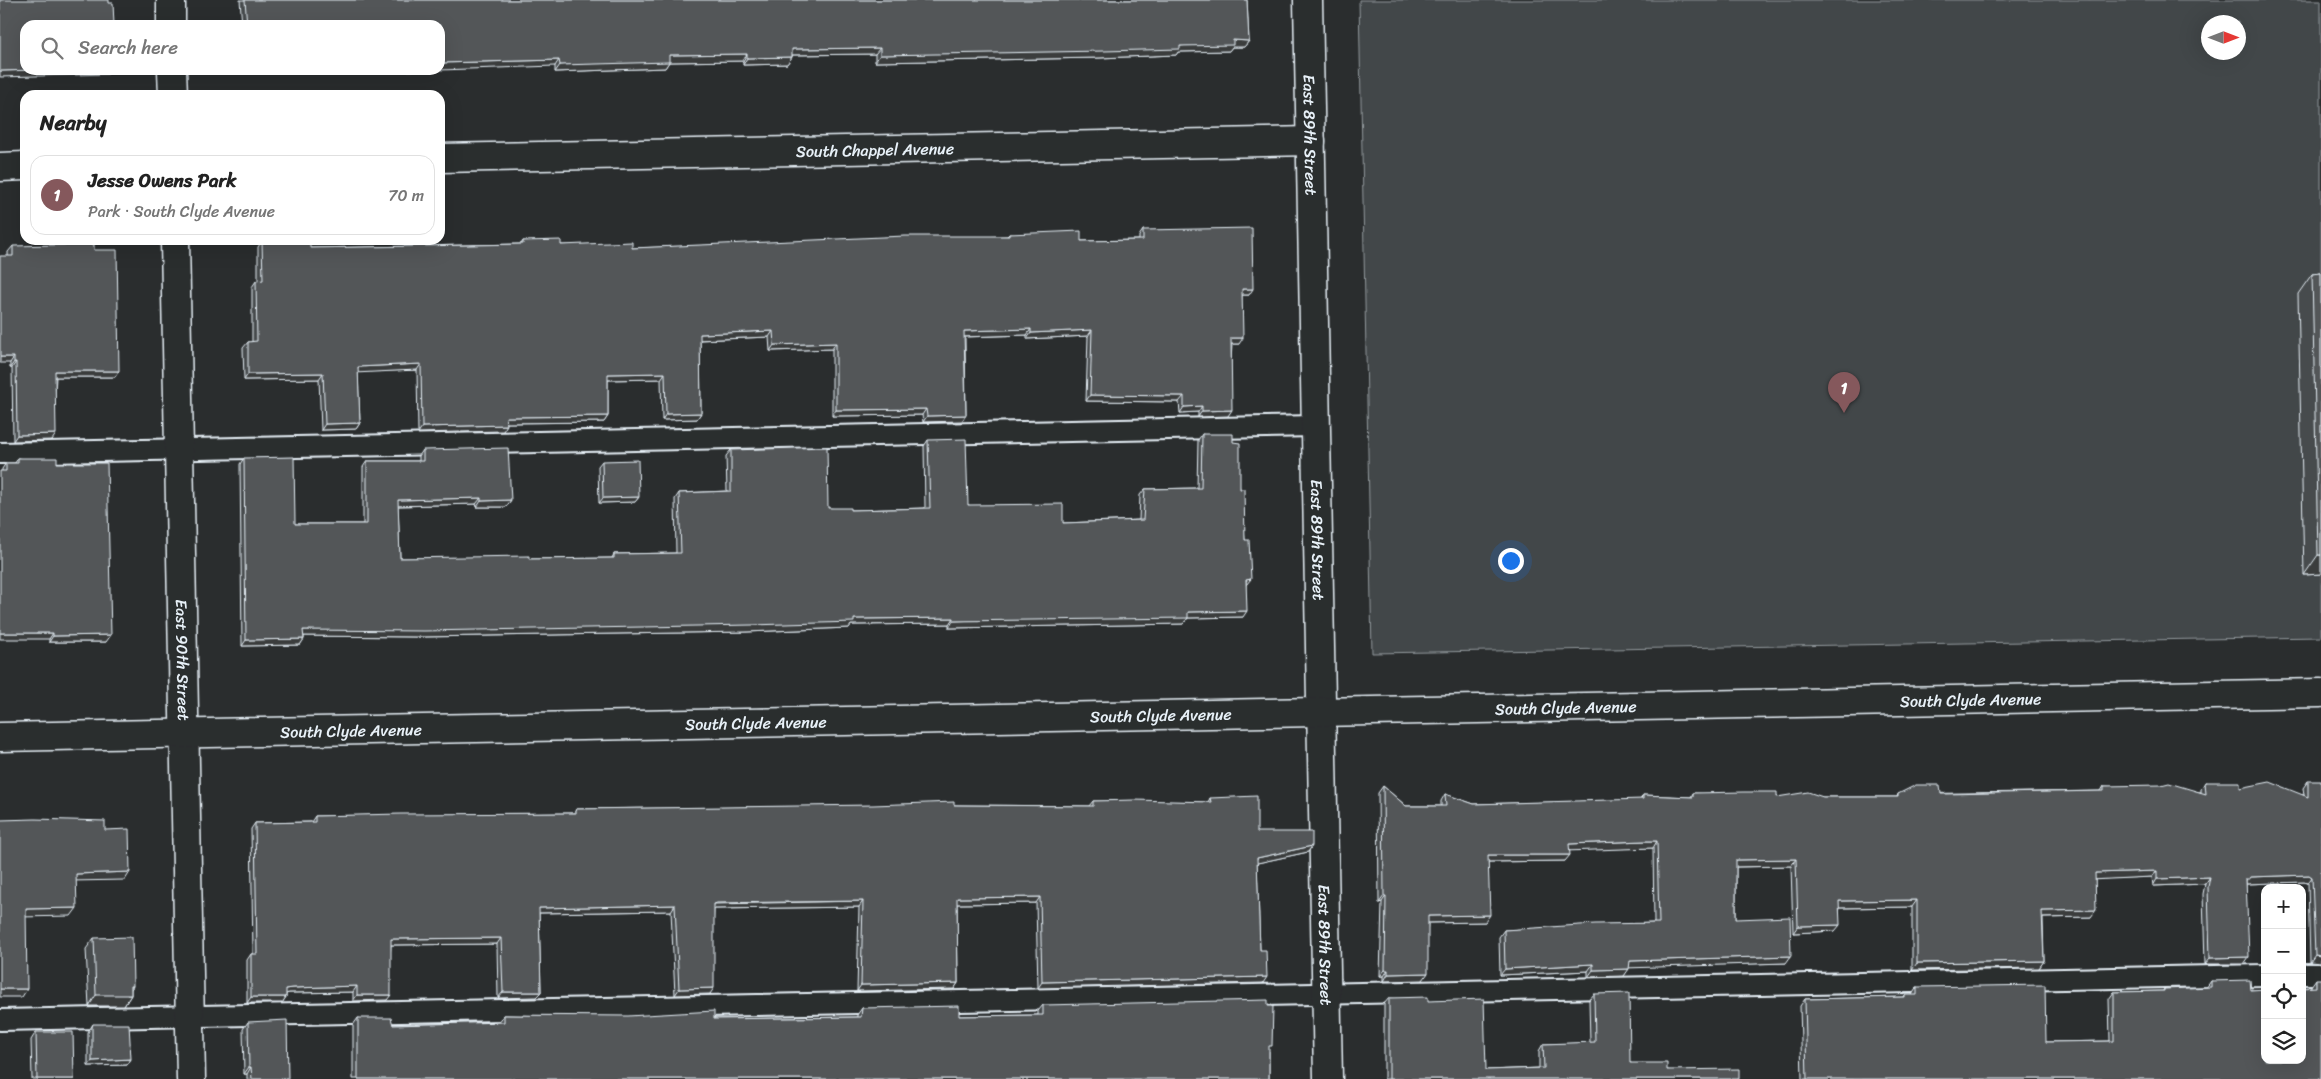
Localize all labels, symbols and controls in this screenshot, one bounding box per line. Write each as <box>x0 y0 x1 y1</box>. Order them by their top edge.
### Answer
north arrow <box>2201 15 2246 60</box>
search box <box>20 20 445 75</box>
text: Search here <box>78 31 178 64</box>
icon: search <box>38 34 66 62</box>
street label: East 89th Street <box>1295 74 1326 196</box>
text: Nearby <box>40 104 106 142</box>
street label: South Chappel Avenue <box>796 133 954 166</box>
text: Jesse Owens Park <box>88 164 236 197</box>
text: 1 <box>54 181 60 210</box>
text: 70 m <box>388 181 424 210</box>
text: Park · South Clyde Avenue <box>88 197 275 226</box>
pin: 1 <box>1828 372 1860 413</box>
street label: East 89th Street <box>1302 479 1334 601</box>
your location <box>1498 548 1524 574</box>
street label: East 90th Street <box>167 599 199 721</box>
street label: South Clyde Avenue <box>1900 684 2042 715</box>
street label: South Clyde Avenue <box>1495 691 1637 723</box>
street label: South Clyde Avenue <box>1090 699 1232 731</box>
street label: South Clyde Avenue <box>685 707 827 739</box>
street label: South Clyde Avenue <box>280 715 422 746</box>
street label: East 89th Street <box>1310 884 1341 1006</box>
map controls <box>2261 884 2306 1064</box>
button: + <box>2261 884 2306 929</box>
button: − <box>2261 929 2306 974</box>
button: locate <box>2261 974 2306 1019</box>
button: layers <box>2261 1019 2306 1064</box>

